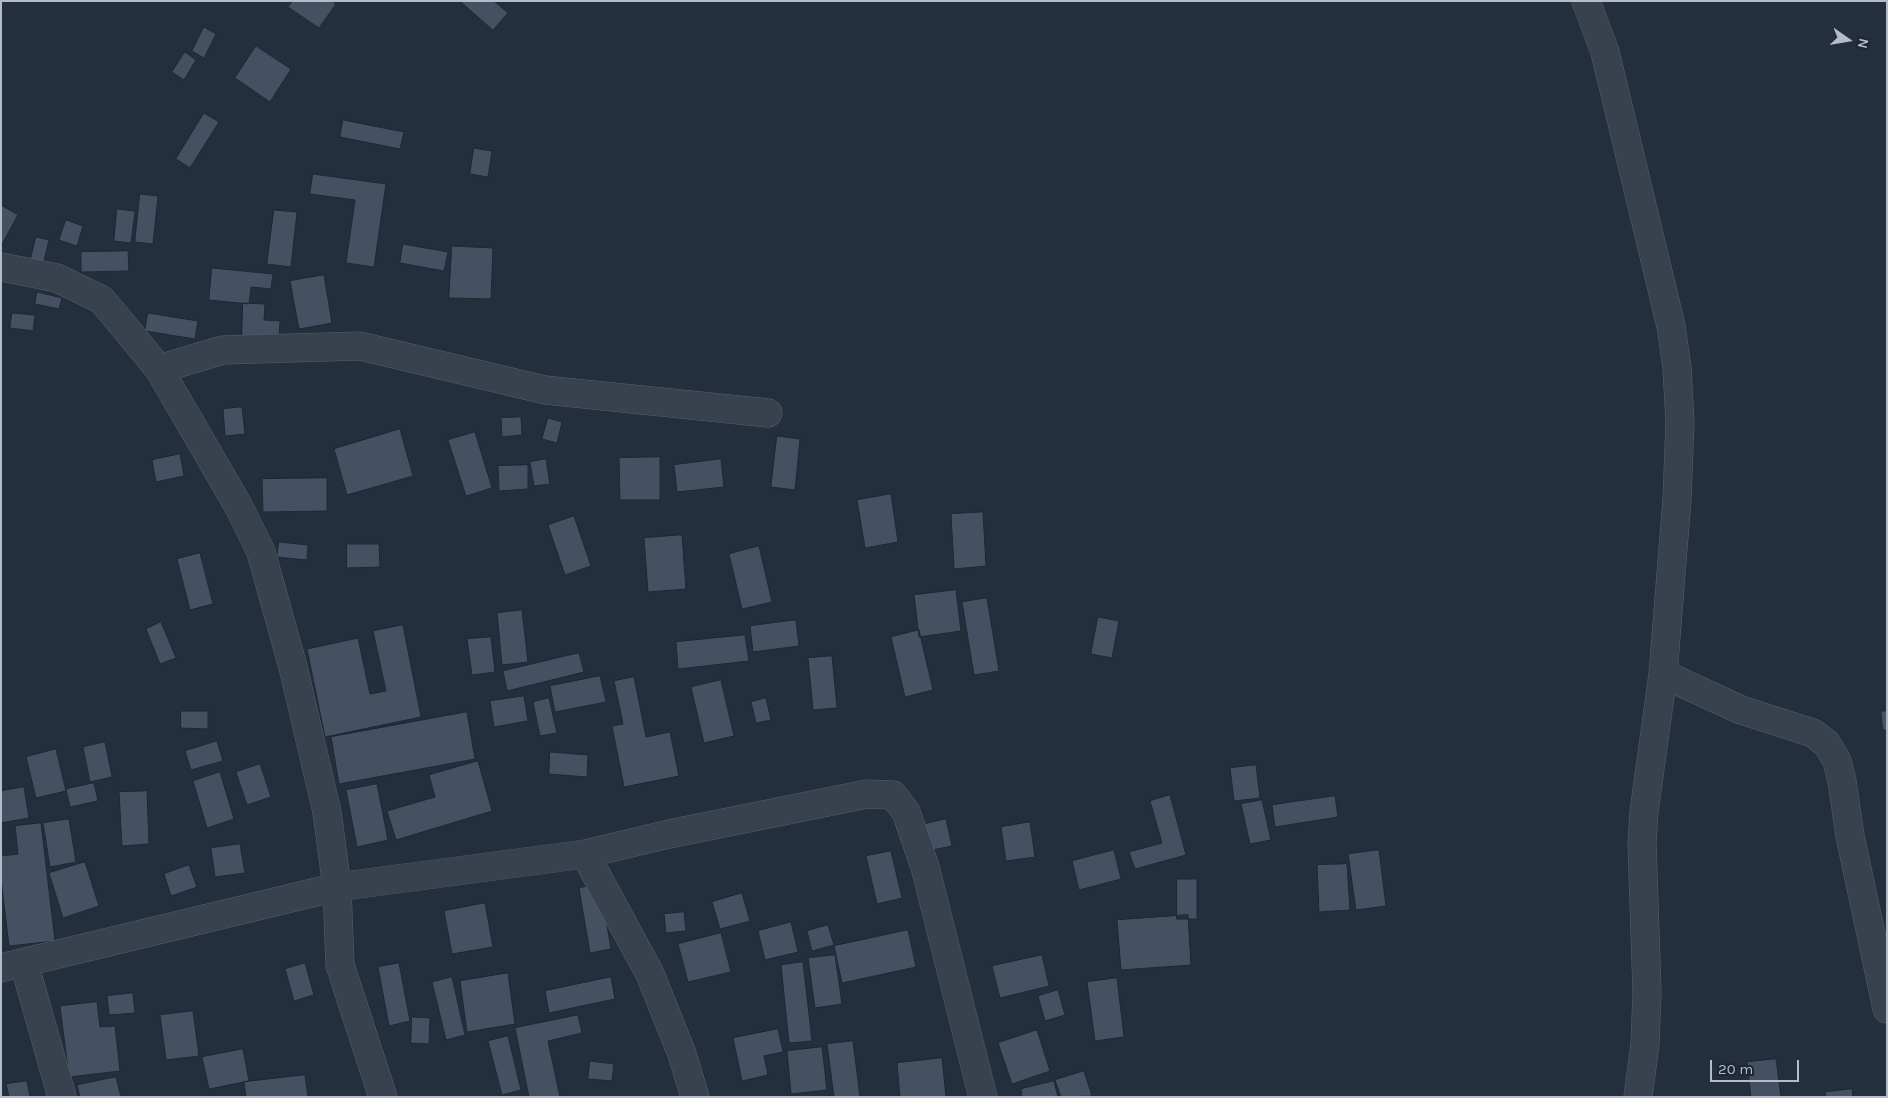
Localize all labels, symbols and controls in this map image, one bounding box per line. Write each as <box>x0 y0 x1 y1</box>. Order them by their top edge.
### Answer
north arrow <box>1823 15 1873 65</box>
text: N <box>1854 37 1873 50</box>
scale bar <box>1713 1050 1802 1082</box>
text: 20 m <box>1718 1060 1753 1078</box>

